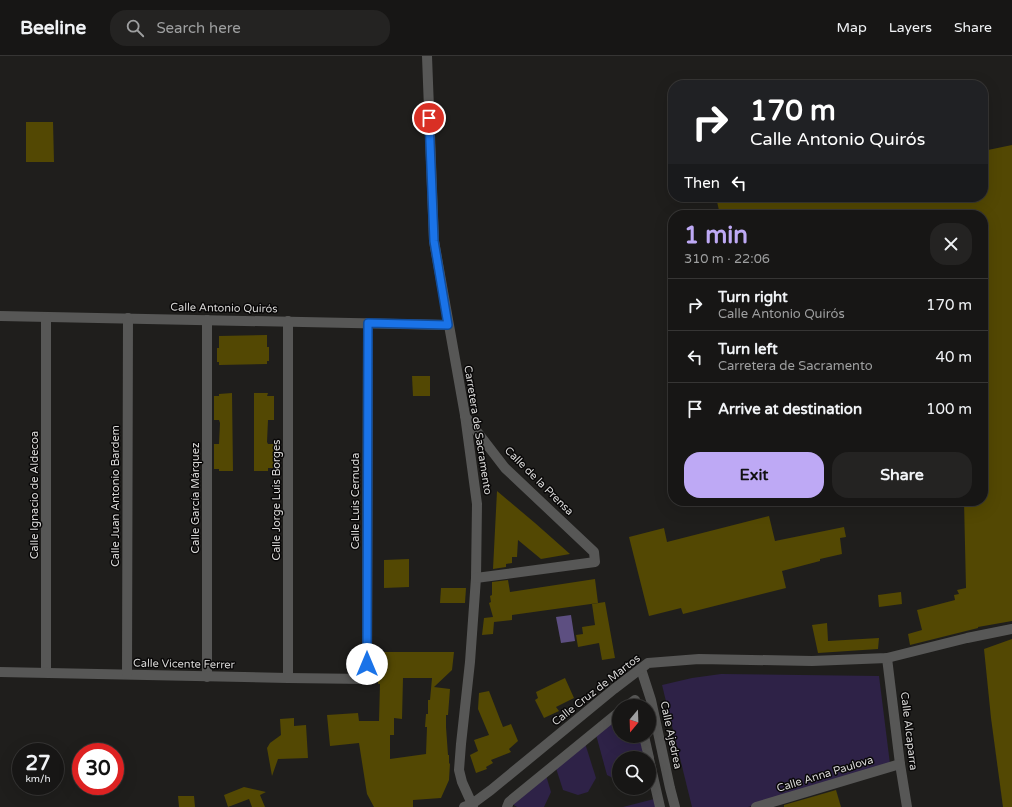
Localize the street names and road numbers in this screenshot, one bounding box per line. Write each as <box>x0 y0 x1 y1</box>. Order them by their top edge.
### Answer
street label: Calle Antonio Quirós <box>170 301 278 315</box>
street label: Carretera de Sacramento <box>461 364 495 496</box>
street label: Calle Juan Antonio Bardem <box>109 425 122 567</box>
street label: Calle Ignacio de Aldecoa <box>28 431 41 559</box>
street label: Calle Jorge Luis Borges <box>270 440 283 560</box>
street label: Calle García Márquez <box>189 442 202 553</box>
street label: Calle de la Prensa <box>502 444 576 518</box>
street label: Calle Luis Cernuda <box>349 453 362 549</box>
street label: Calle Cruz de Martos <box>549 652 643 728</box>
street label: Calle Vicente Ferrer <box>133 657 236 671</box>
street label: Calle Alcaparra <box>898 691 920 771</box>
street label: Calle Ajedrea <box>657 700 685 770</box>
street label: Calle Anna Paulova <box>775 753 875 795</box>

